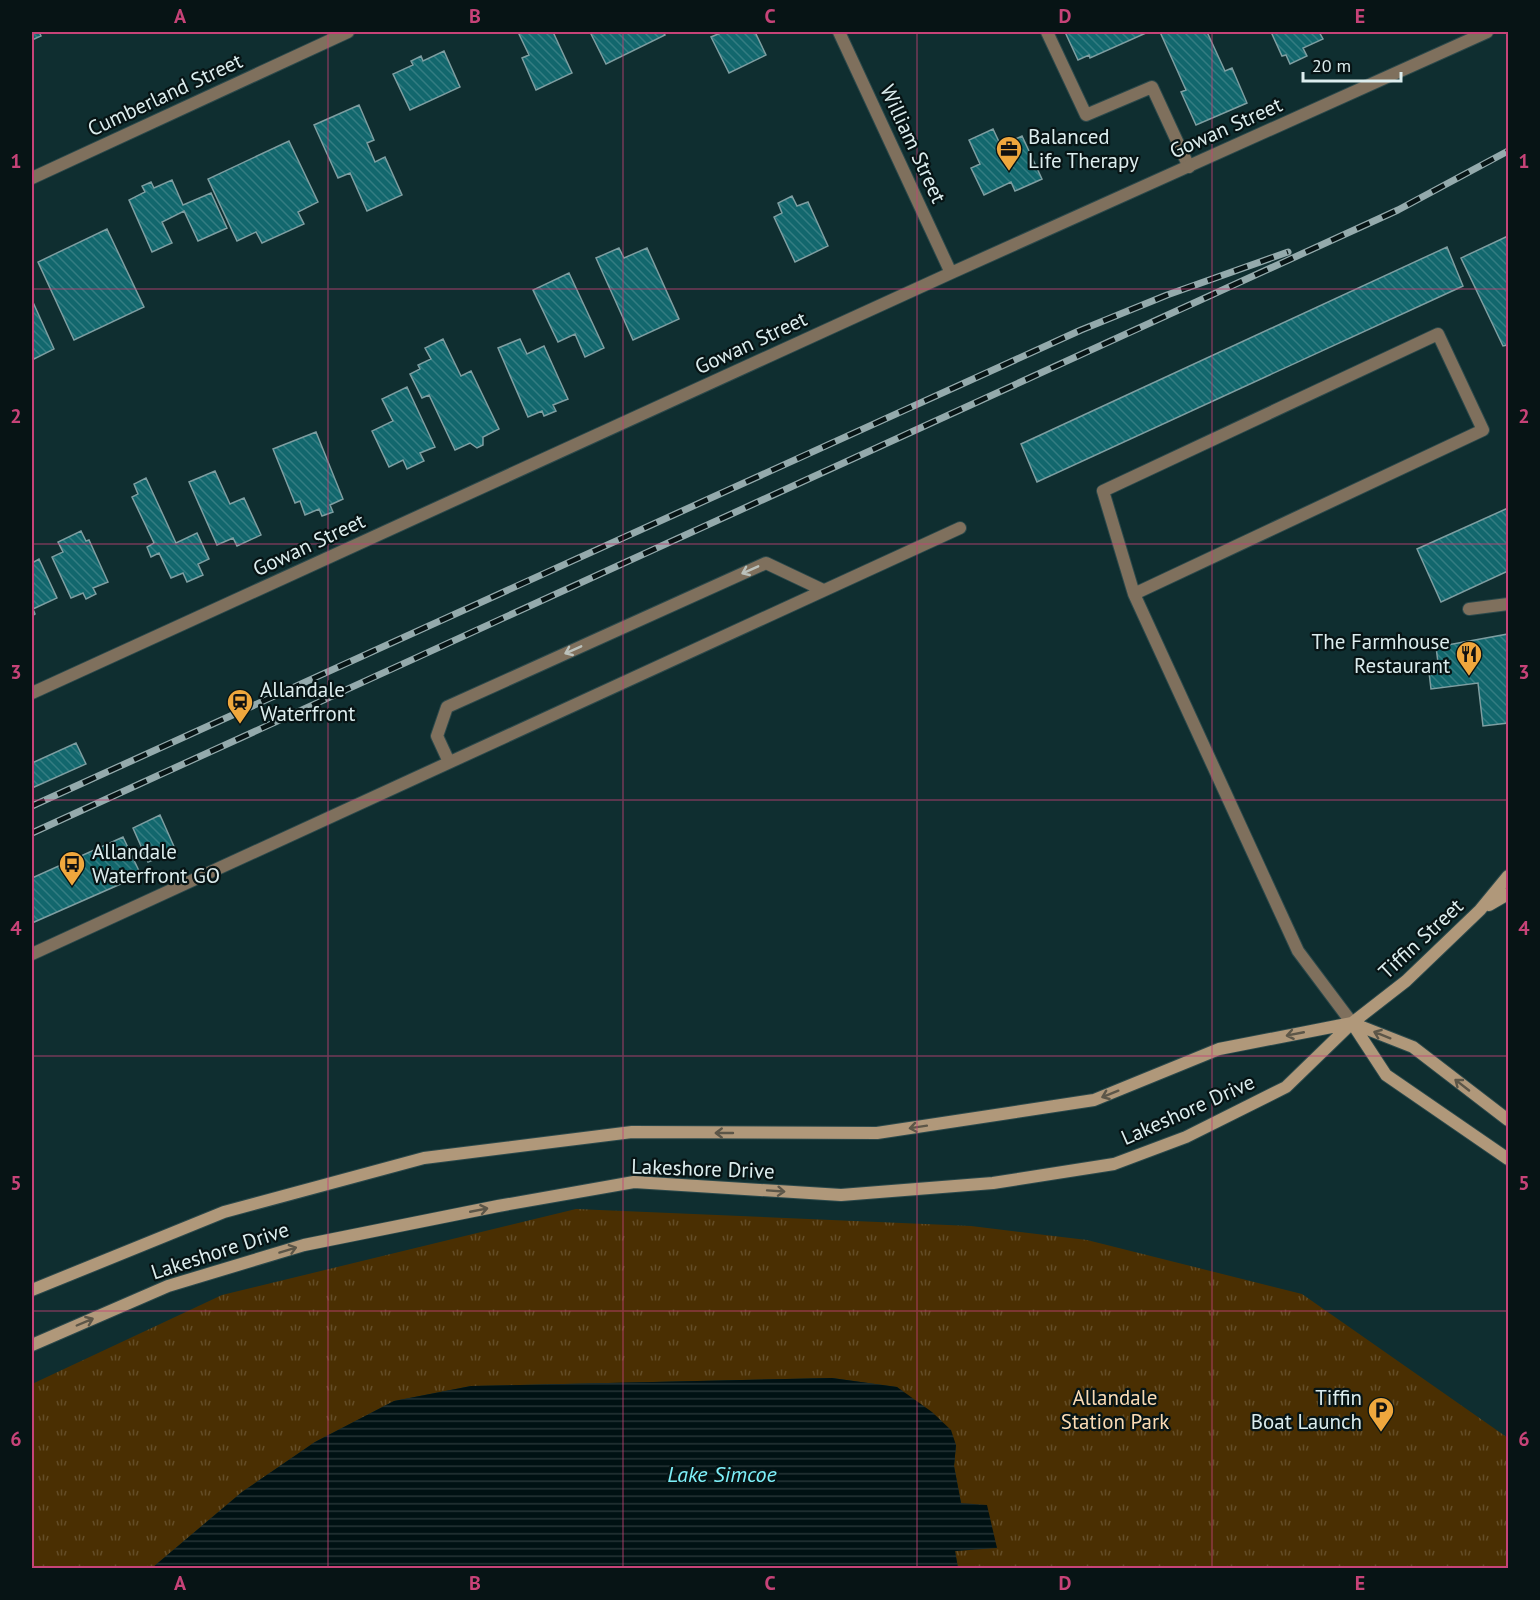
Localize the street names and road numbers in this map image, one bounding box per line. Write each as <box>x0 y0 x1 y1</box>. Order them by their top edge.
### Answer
street label: Cumberland Street <box>83 47 247 142</box>
street label: William Street <box>874 80 953 207</box>
street label: Gowan Street <box>1165 91 1286 164</box>
street label: Gowan Street <box>690 305 811 380</box>
street label: Gowan Street <box>248 507 369 582</box>
street label: Tiffin Street <box>1373 893 1469 985</box>
street label: Lakeshore Drive <box>1117 1068 1259 1151</box>
street label: Lakeshore Drive <box>631 1153 775 1184</box>
street label: Lakeshore Drive <box>147 1216 292 1286</box>

